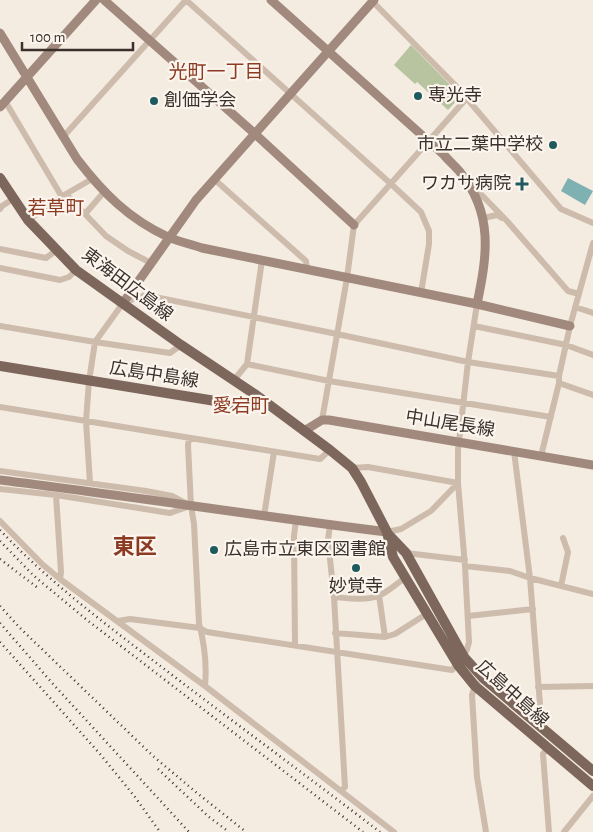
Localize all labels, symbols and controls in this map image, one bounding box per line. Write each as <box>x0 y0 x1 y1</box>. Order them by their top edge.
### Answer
scale bar <box>22 20 134 52</box>
text: 100 m <box>30 30 65 45</box>
district label: 光町一丁目 <box>168 62 264 82</box>
place label: 専光寺 <box>428 86 482 105</box>
place label: 創価学会 <box>164 90 236 110</box>
marker: 専光寺 <box>412 90 424 102</box>
marker: 創価学会 <box>148 95 160 107</box>
place label: 市立二葉中学校 <box>417 134 543 154</box>
marker: 市立二葉中学校 <box>547 139 559 151</box>
place label: ワカサ病院 <box>421 174 511 193</box>
marker: ワカサ病院 <box>515 177 529 191</box>
district label: 若草町 <box>27 198 85 218</box>
street label: 東海田広島線 <box>78 244 177 325</box>
street label: 広島中島線 <box>108 357 200 391</box>
district label: 愛宕町 <box>212 396 270 416</box>
street label: 中山尾長線 <box>404 406 496 440</box>
district label: 東区 <box>113 535 157 558</box>
place label: 広島市立東区図書館 <box>224 539 386 559</box>
marker: 広島市立東区図書館 <box>208 544 220 556</box>
marker: 妙覚寺 <box>350 562 362 574</box>
place label: 妙覚寺 <box>329 576 383 596</box>
street label: 広島中島線 <box>473 656 553 731</box>

